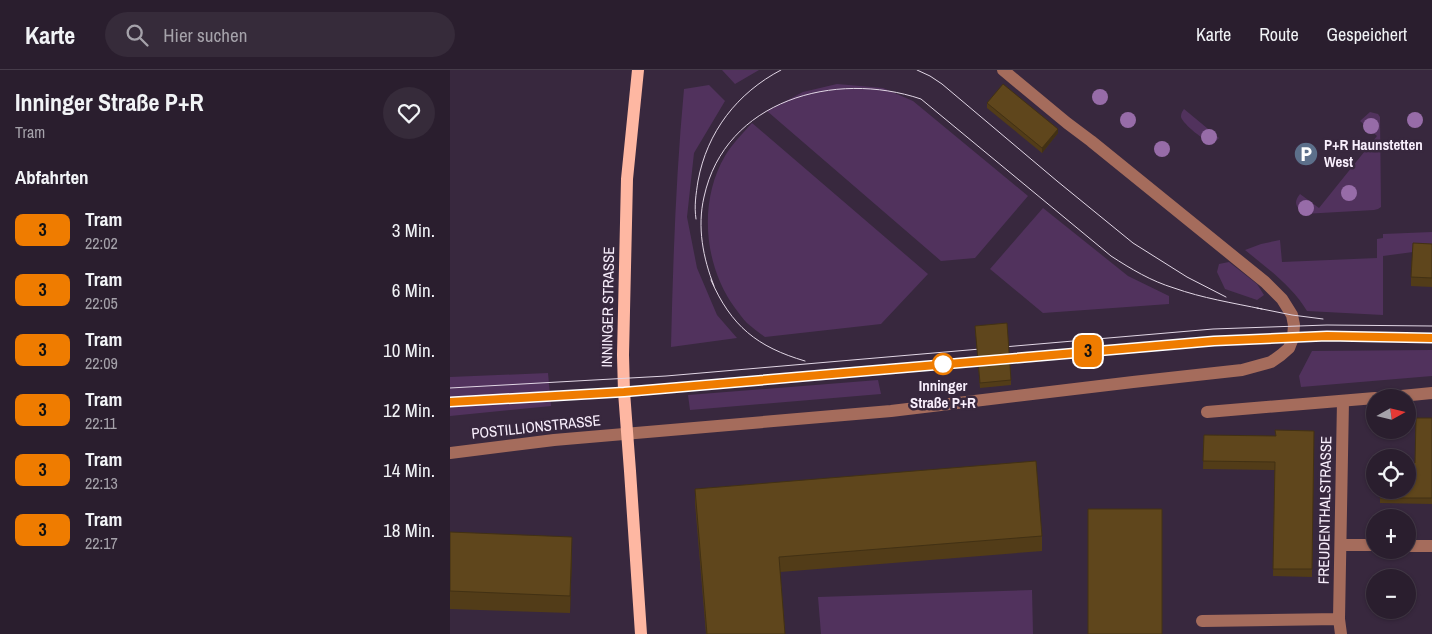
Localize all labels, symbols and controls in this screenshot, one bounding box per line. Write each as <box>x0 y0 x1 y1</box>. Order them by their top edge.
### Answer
search box <box>105 12 455 57</box>
text: Karte <box>25 19 75 51</box>
icon: search <box>123 21 151 49</box>
text: Hier suchen <box>163 22 247 48</box>
text: Karte <box>1196 22 1231 47</box>
text: Route <box>1259 22 1299 47</box>
text: Gespeichert <box>1327 22 1407 47</box>
text: Inninger Straße P+R <box>15 86 204 118</box>
button: heart <box>383 87 435 139</box>
text: Tram <box>15 121 45 143</box>
place label: P+R Haunstetten West <box>1324 134 1423 172</box>
parking icon: P+R Haunstetten West <box>1293 141 1319 167</box>
text: Abfahrten <box>15 164 89 190</box>
text: Tram <box>85 206 122 232</box>
text: 3 <box>38 217 47 242</box>
text: 3 Min. <box>392 217 435 243</box>
text: 22:02 <box>85 232 118 254</box>
street label: INNINGER STRASSE <box>596 246 619 368</box>
text: Tram <box>85 266 122 292</box>
text: 3 <box>38 277 47 302</box>
text: 6 Min. <box>392 277 435 303</box>
text: 22:05 <box>85 292 118 314</box>
text: Tram <box>85 326 122 352</box>
line badge: 3 <box>1072 335 1104 367</box>
text: 3 <box>38 337 47 362</box>
text: 10 Min. <box>383 337 435 363</box>
text: 3 <box>1084 338 1092 363</box>
text: 22:09 <box>85 352 118 374</box>
marker: Inninger Straße P+R <box>932 353 954 375</box>
place label: Inninger Straße P+R <box>910 375 976 413</box>
text: Tram <box>85 386 122 412</box>
north arrow <box>1366 389 1416 439</box>
map controls <box>1366 389 1416 619</box>
text: 3 <box>38 397 47 422</box>
text: 12 Min. <box>383 397 435 423</box>
street label: POSTILLIONSTRASSE <box>470 409 602 444</box>
text: 22:11 <box>85 412 117 434</box>
street label: FREUDENTHALSTRASSE <box>1313 436 1336 584</box>
text: Tram <box>85 446 122 472</box>
button: locate <box>1366 449 1416 499</box>
text: 3 <box>38 457 47 482</box>
text: 14 Min. <box>383 457 435 483</box>
text: 22:13 <box>85 472 118 494</box>
text: Tram <box>85 506 122 532</box>
button: + <box>1366 509 1416 559</box>
text: 3 <box>38 517 47 542</box>
text: 18 Min. <box>383 517 435 543</box>
text: 22:17 <box>85 532 118 554</box>
button: − <box>1366 569 1416 619</box>

